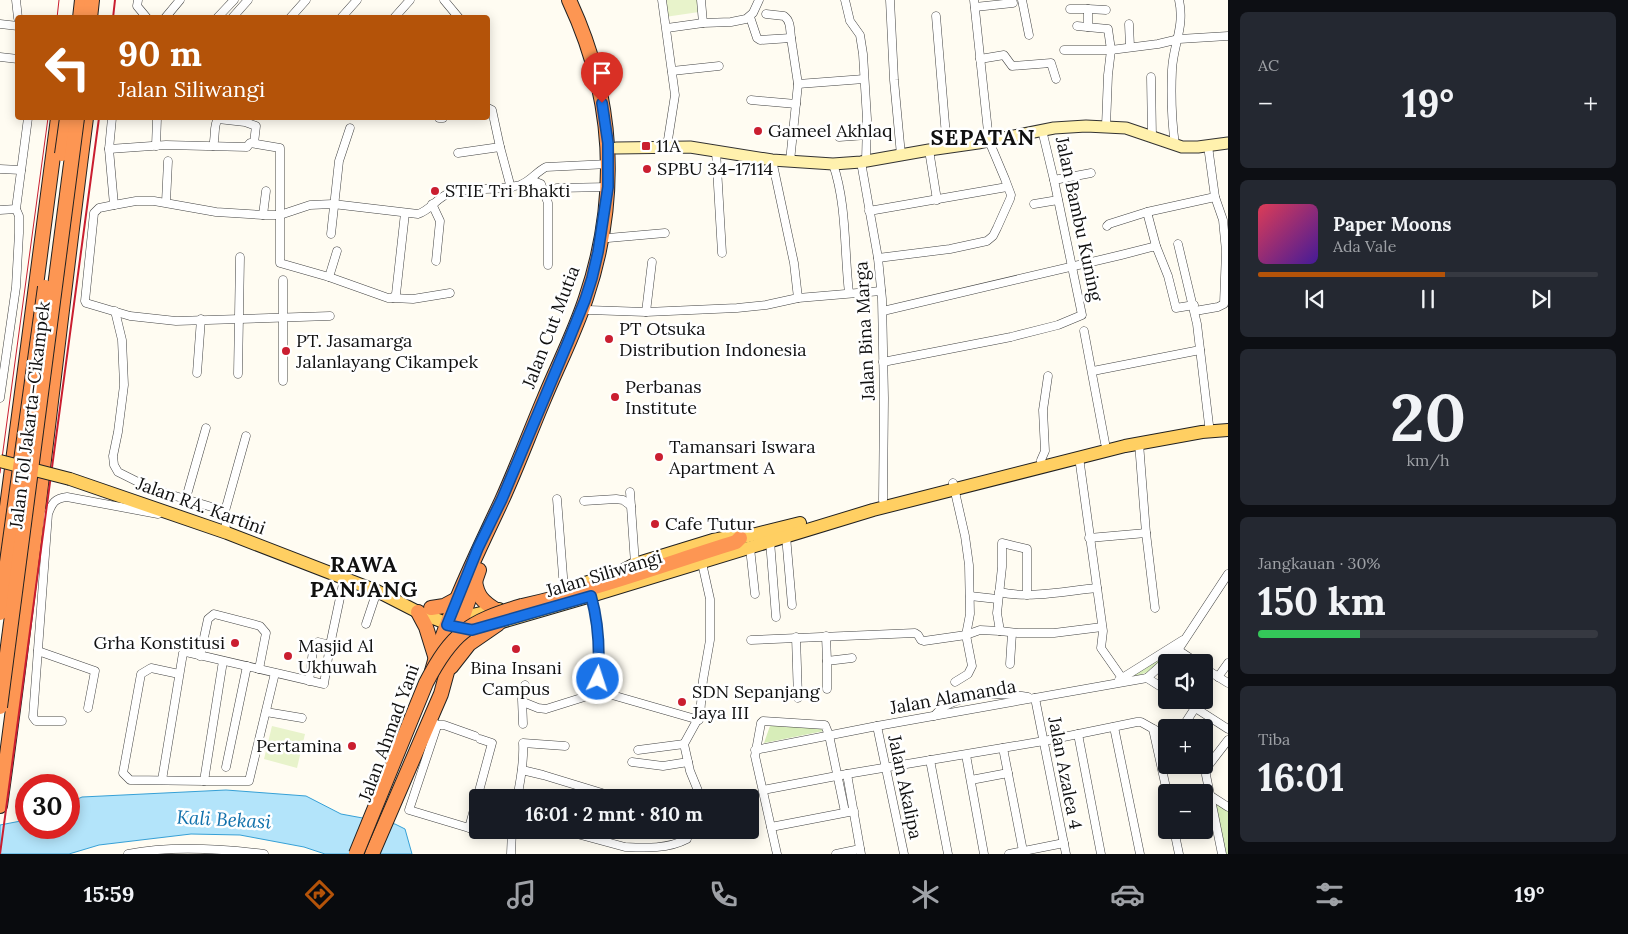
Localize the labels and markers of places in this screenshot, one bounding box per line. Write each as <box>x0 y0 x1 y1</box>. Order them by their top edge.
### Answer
pin <box>581 52 623 103</box>
place label: Gameel Akhlaq <box>768 119 893 142</box>
marker: Gameel Akhlaq <box>752 125 764 137</box>
place label: 11A <box>656 134 681 157</box>
marker: 11A <box>640 140 652 152</box>
place label: SPBU 34-17114 <box>657 157 773 180</box>
marker: SPBU 34-17114 <box>641 163 653 175</box>
place label: STIE Tri Bhakti <box>445 179 570 202</box>
marker: STIE Tri Bhakti <box>429 185 441 197</box>
place label: PT Otsuka Distribution Indonesia <box>619 317 807 361</box>
place label: PT. Jasamarga Jalanlayang Cikampek <box>295 329 478 373</box>
marker: PT Otsuka Distribution Indonesia <box>603 333 615 345</box>
marker: PT. Jasamarga Jalanlayang Cikampek <box>280 345 292 357</box>
place label: Perbanas Institute <box>625 375 702 419</box>
marker: Perbanas Institute <box>609 391 621 403</box>
place label: Tamansari Iswara Apartment A <box>668 435 816 479</box>
marker: Tamansari Iswara Apartment A <box>653 451 665 463</box>
place label: Cafe Tutur <box>665 512 755 535</box>
marker: Cafe Tutur <box>649 518 661 530</box>
place label: Grha Konstitusi <box>94 631 225 654</box>
place label: Masjid Al Ukhuwah <box>298 634 377 678</box>
marker: Grha Konstitusi <box>229 637 241 649</box>
marker: Bina Insani Campus <box>510 643 522 655</box>
marker: Masjid Al Ukhuwah <box>282 650 294 662</box>
place label: Bina Insani Campus <box>470 656 562 700</box>
place label: SDN Sepanjang Jaya III <box>691 680 821 724</box>
marker: SDN Sepanjang Jaya III <box>676 696 688 708</box>
place label: Pertamina <box>256 734 342 757</box>
marker: Pertamina <box>346 740 358 752</box>

